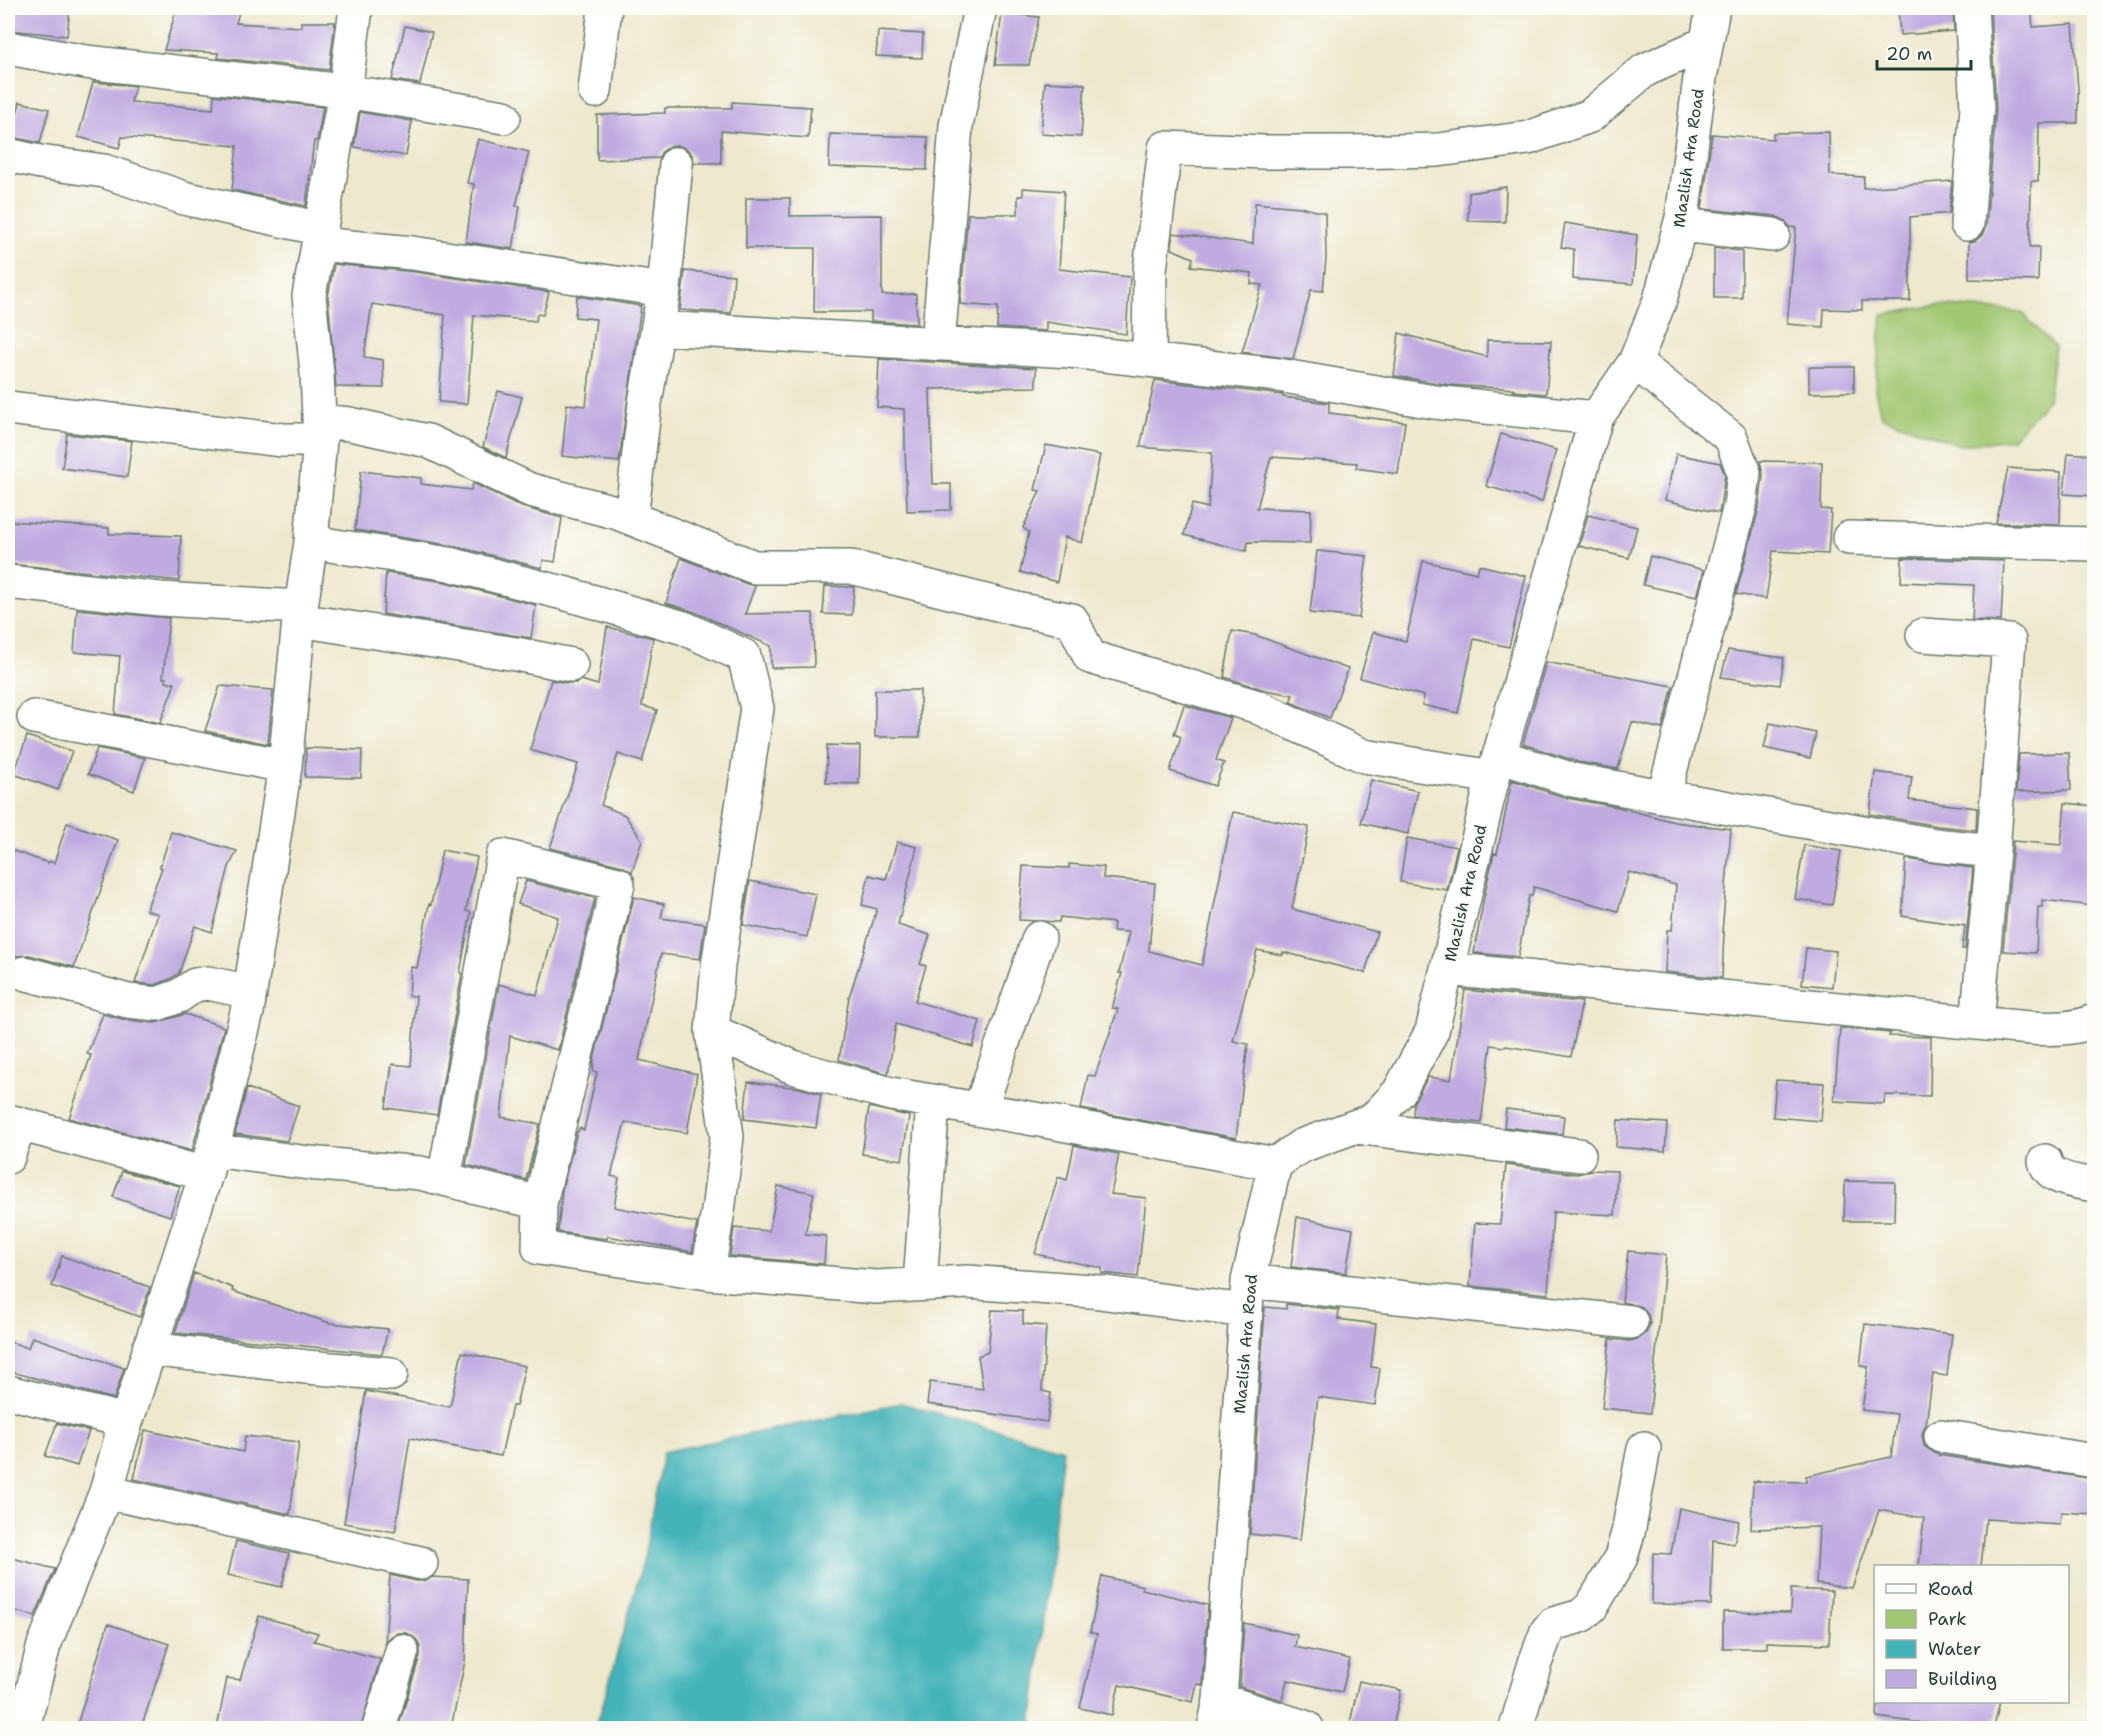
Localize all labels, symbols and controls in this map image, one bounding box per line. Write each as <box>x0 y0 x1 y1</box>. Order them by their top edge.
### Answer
scale bar <box>1877 33 1972 71</box>
text: 20 m <box>1886 42 1932 66</box>
street label: Mazlish Ara Road <box>1668 87 1709 229</box>
street label: Mazlish Ara Road <box>1440 823 1491 964</box>
street label: Mazlish Ara Road <box>1229 1273 1262 1415</box>
legend <box>1874 1565 2069 1703</box>
text: Road <box>1928 1577 1973 1601</box>
text: Park <box>1928 1607 1967 1631</box>
text: Water <box>1928 1637 1981 1661</box>
text: Building <box>1928 1667 1997 1691</box>

